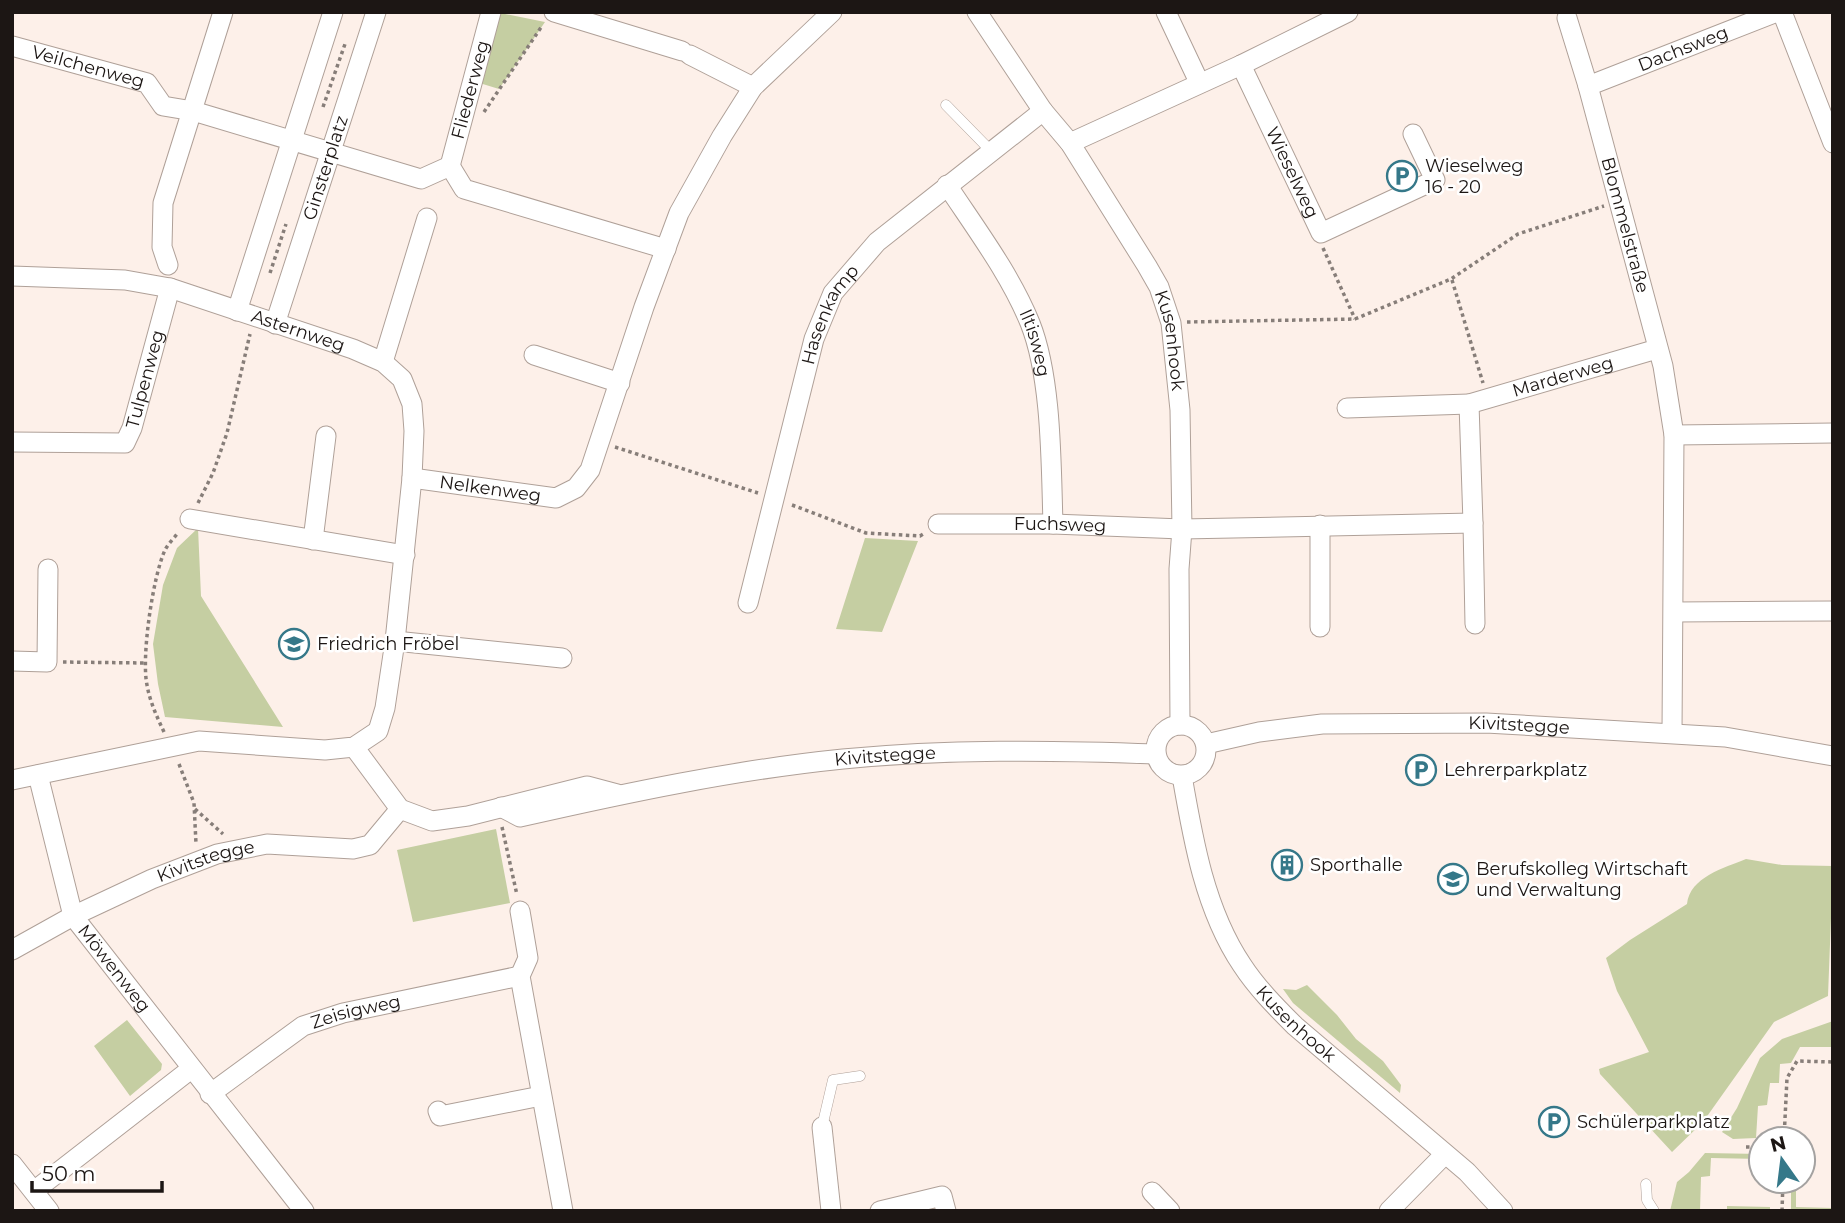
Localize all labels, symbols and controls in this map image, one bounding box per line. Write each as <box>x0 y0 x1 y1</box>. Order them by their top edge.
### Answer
street label: Dachsweg <box>1635 21 1731 76</box>
street label: Fliederweg <box>447 38 494 141</box>
street label: Veilchenweg <box>29 41 147 93</box>
street label: Ginsterplatz <box>298 113 353 223</box>
street label: Wieselweg <box>1261 123 1323 222</box>
place label: Wieselweg 16 - 20 <box>1425 155 1524 198</box>
street label: Blommelstraße <box>1597 155 1654 295</box>
parking icon: Wieselweg 16 - 20 <box>1385 159 1419 193</box>
street label: Hasenkamp <box>797 260 863 367</box>
street label: Kusenhook <box>1150 287 1189 392</box>
street label: Asternweg <box>249 305 348 357</box>
street label: Iltisweg <box>1014 306 1055 379</box>
street label: Tulpenweg <box>121 328 169 431</box>
street label: Marderweg <box>1510 351 1616 402</box>
street label: Nelkenweg <box>438 471 542 507</box>
street label: Fuchsweg <box>1014 513 1107 537</box>
school or university icon: Friedrich Fröbel <box>277 627 311 661</box>
place label: Friedrich Fröbel <box>317 633 459 655</box>
street label: Kivitstegge <box>1468 712 1571 739</box>
street label: Kivitstegge <box>833 742 936 771</box>
parking icon: Lehrerparkplatz <box>1404 753 1438 787</box>
place label: Lehrerparkplatz <box>1444 759 1587 781</box>
street label: Kivitstegge <box>154 836 257 887</box>
building icon: Sporthalle <box>1270 848 1304 882</box>
place label: Sporthalle <box>1310 854 1403 876</box>
place label: Berufskolleg Wirtschaft und Verwaltung <box>1476 858 1688 901</box>
school or university icon: Berufskolleg Wirtschaft und Verwaltung <box>1436 862 1470 896</box>
street label: Möwenweg <box>73 920 155 1017</box>
street label: Kusenhook <box>1251 981 1341 1067</box>
street label: Zeisigweg <box>308 990 403 1034</box>
parking icon: Schülerparkplatz <box>1537 1105 1571 1139</box>
place label: Schülerparkplatz <box>1577 1111 1730 1133</box>
north arrow <box>1747 1125 1817 1195</box>
text: N <box>1768 1131 1788 1157</box>
scale bar <box>32 1150 161 1194</box>
text: 50 m <box>42 1161 96 1186</box>

